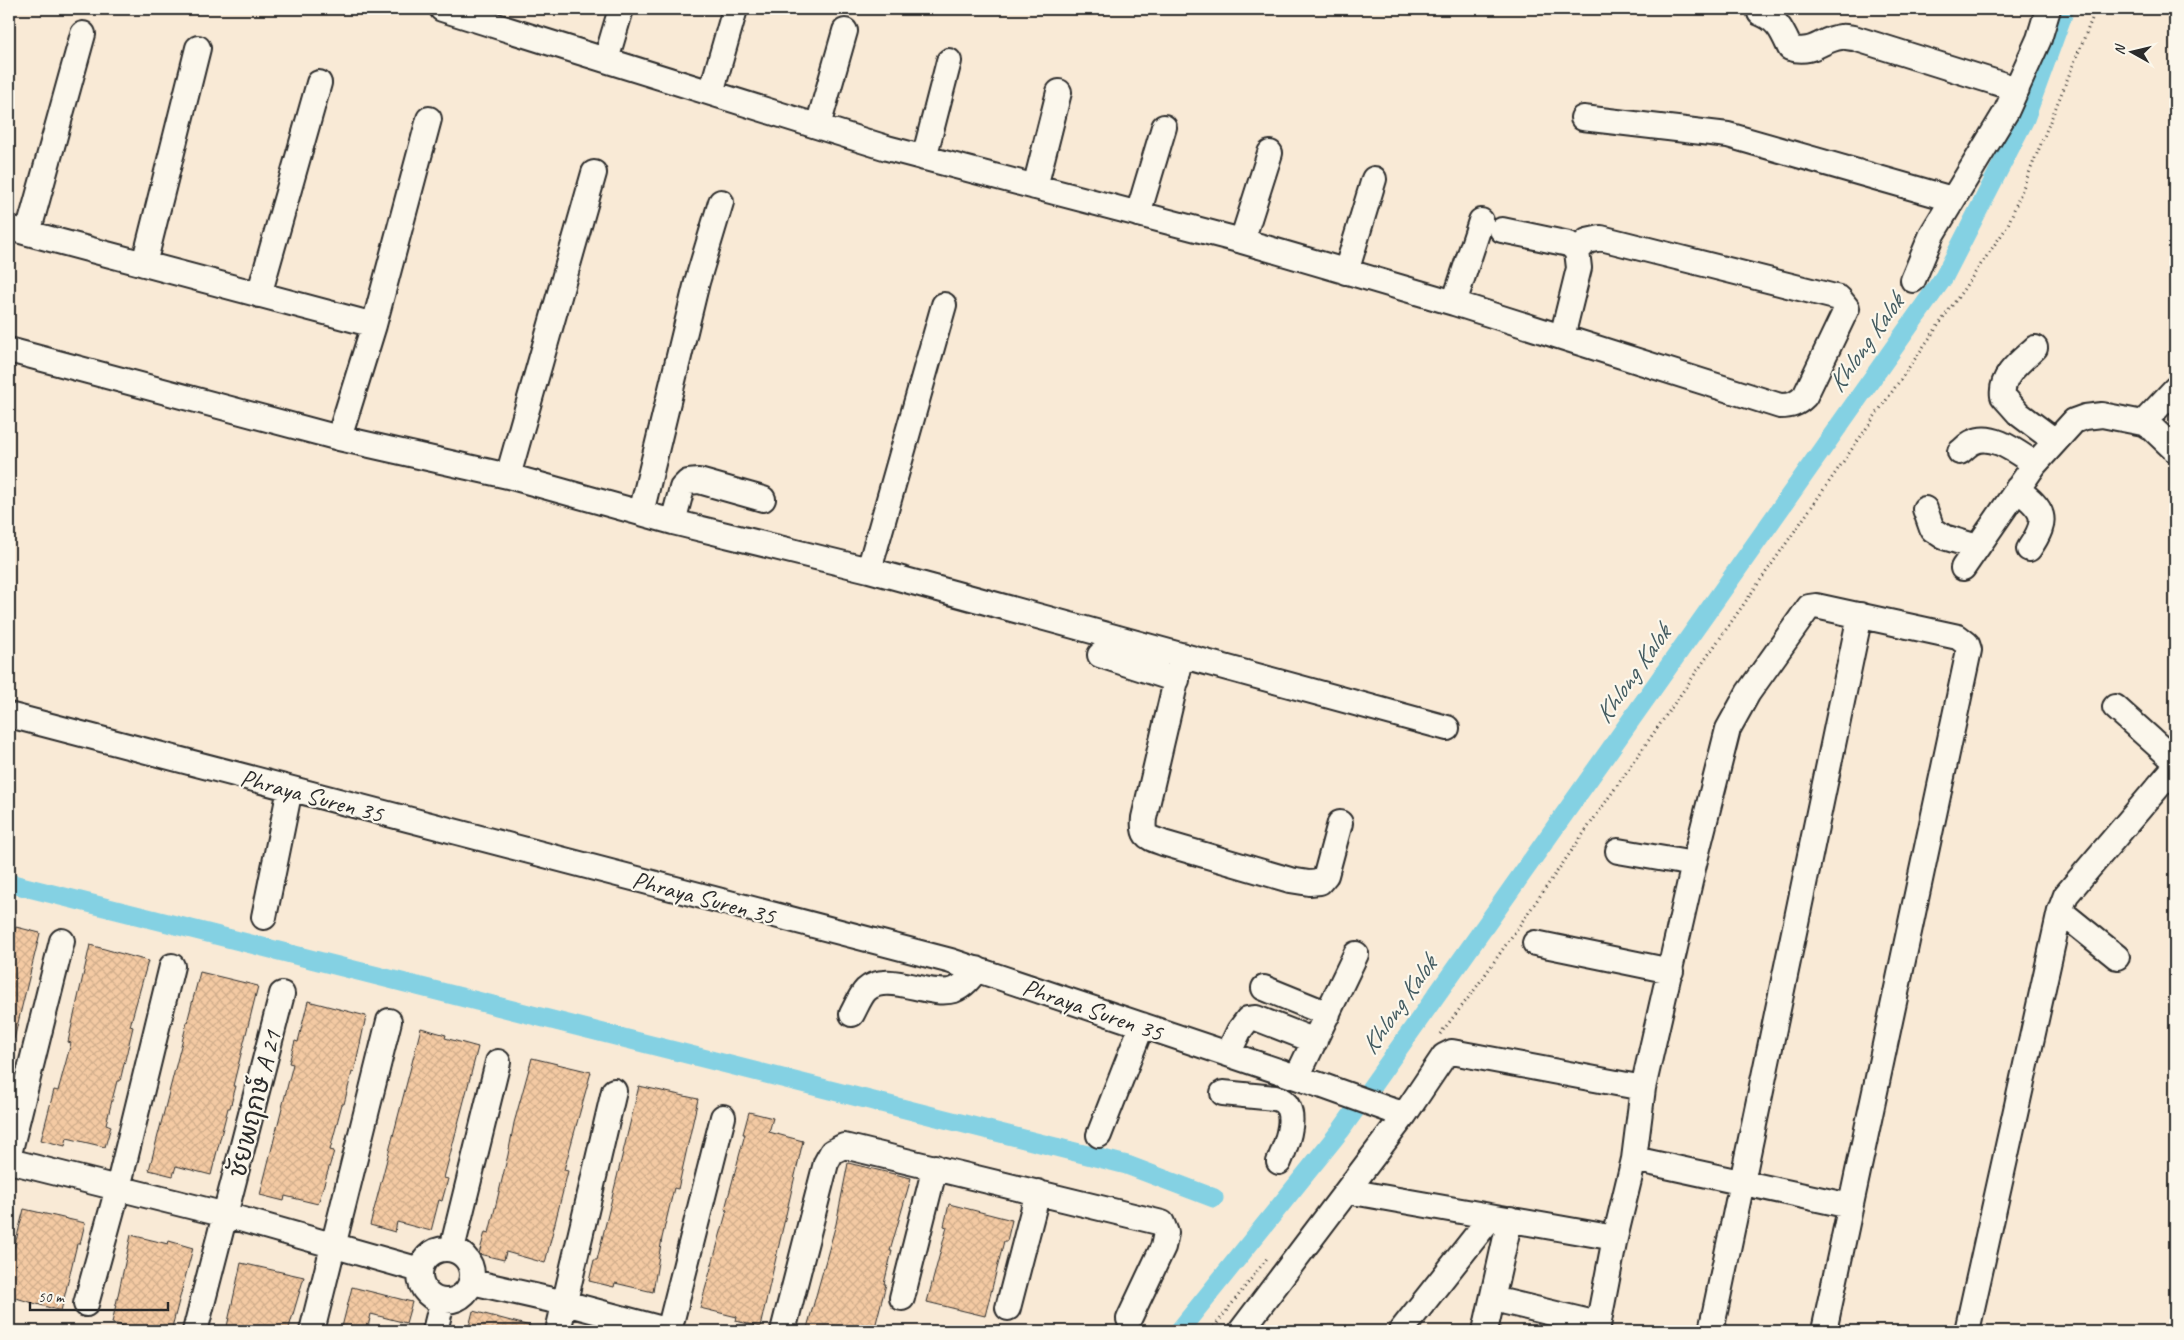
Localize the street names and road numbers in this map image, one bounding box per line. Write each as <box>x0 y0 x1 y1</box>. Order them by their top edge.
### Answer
street label: Phraya Suren 35 <box>237 762 388 831</box>
street label: Phraya Suren 35 <box>629 864 780 933</box>
street label: Phraya Suren 35 <box>1018 971 1169 1049</box>
street label: ชัยพฤกษ์ A 21 <box>220 1026 289 1181</box>

